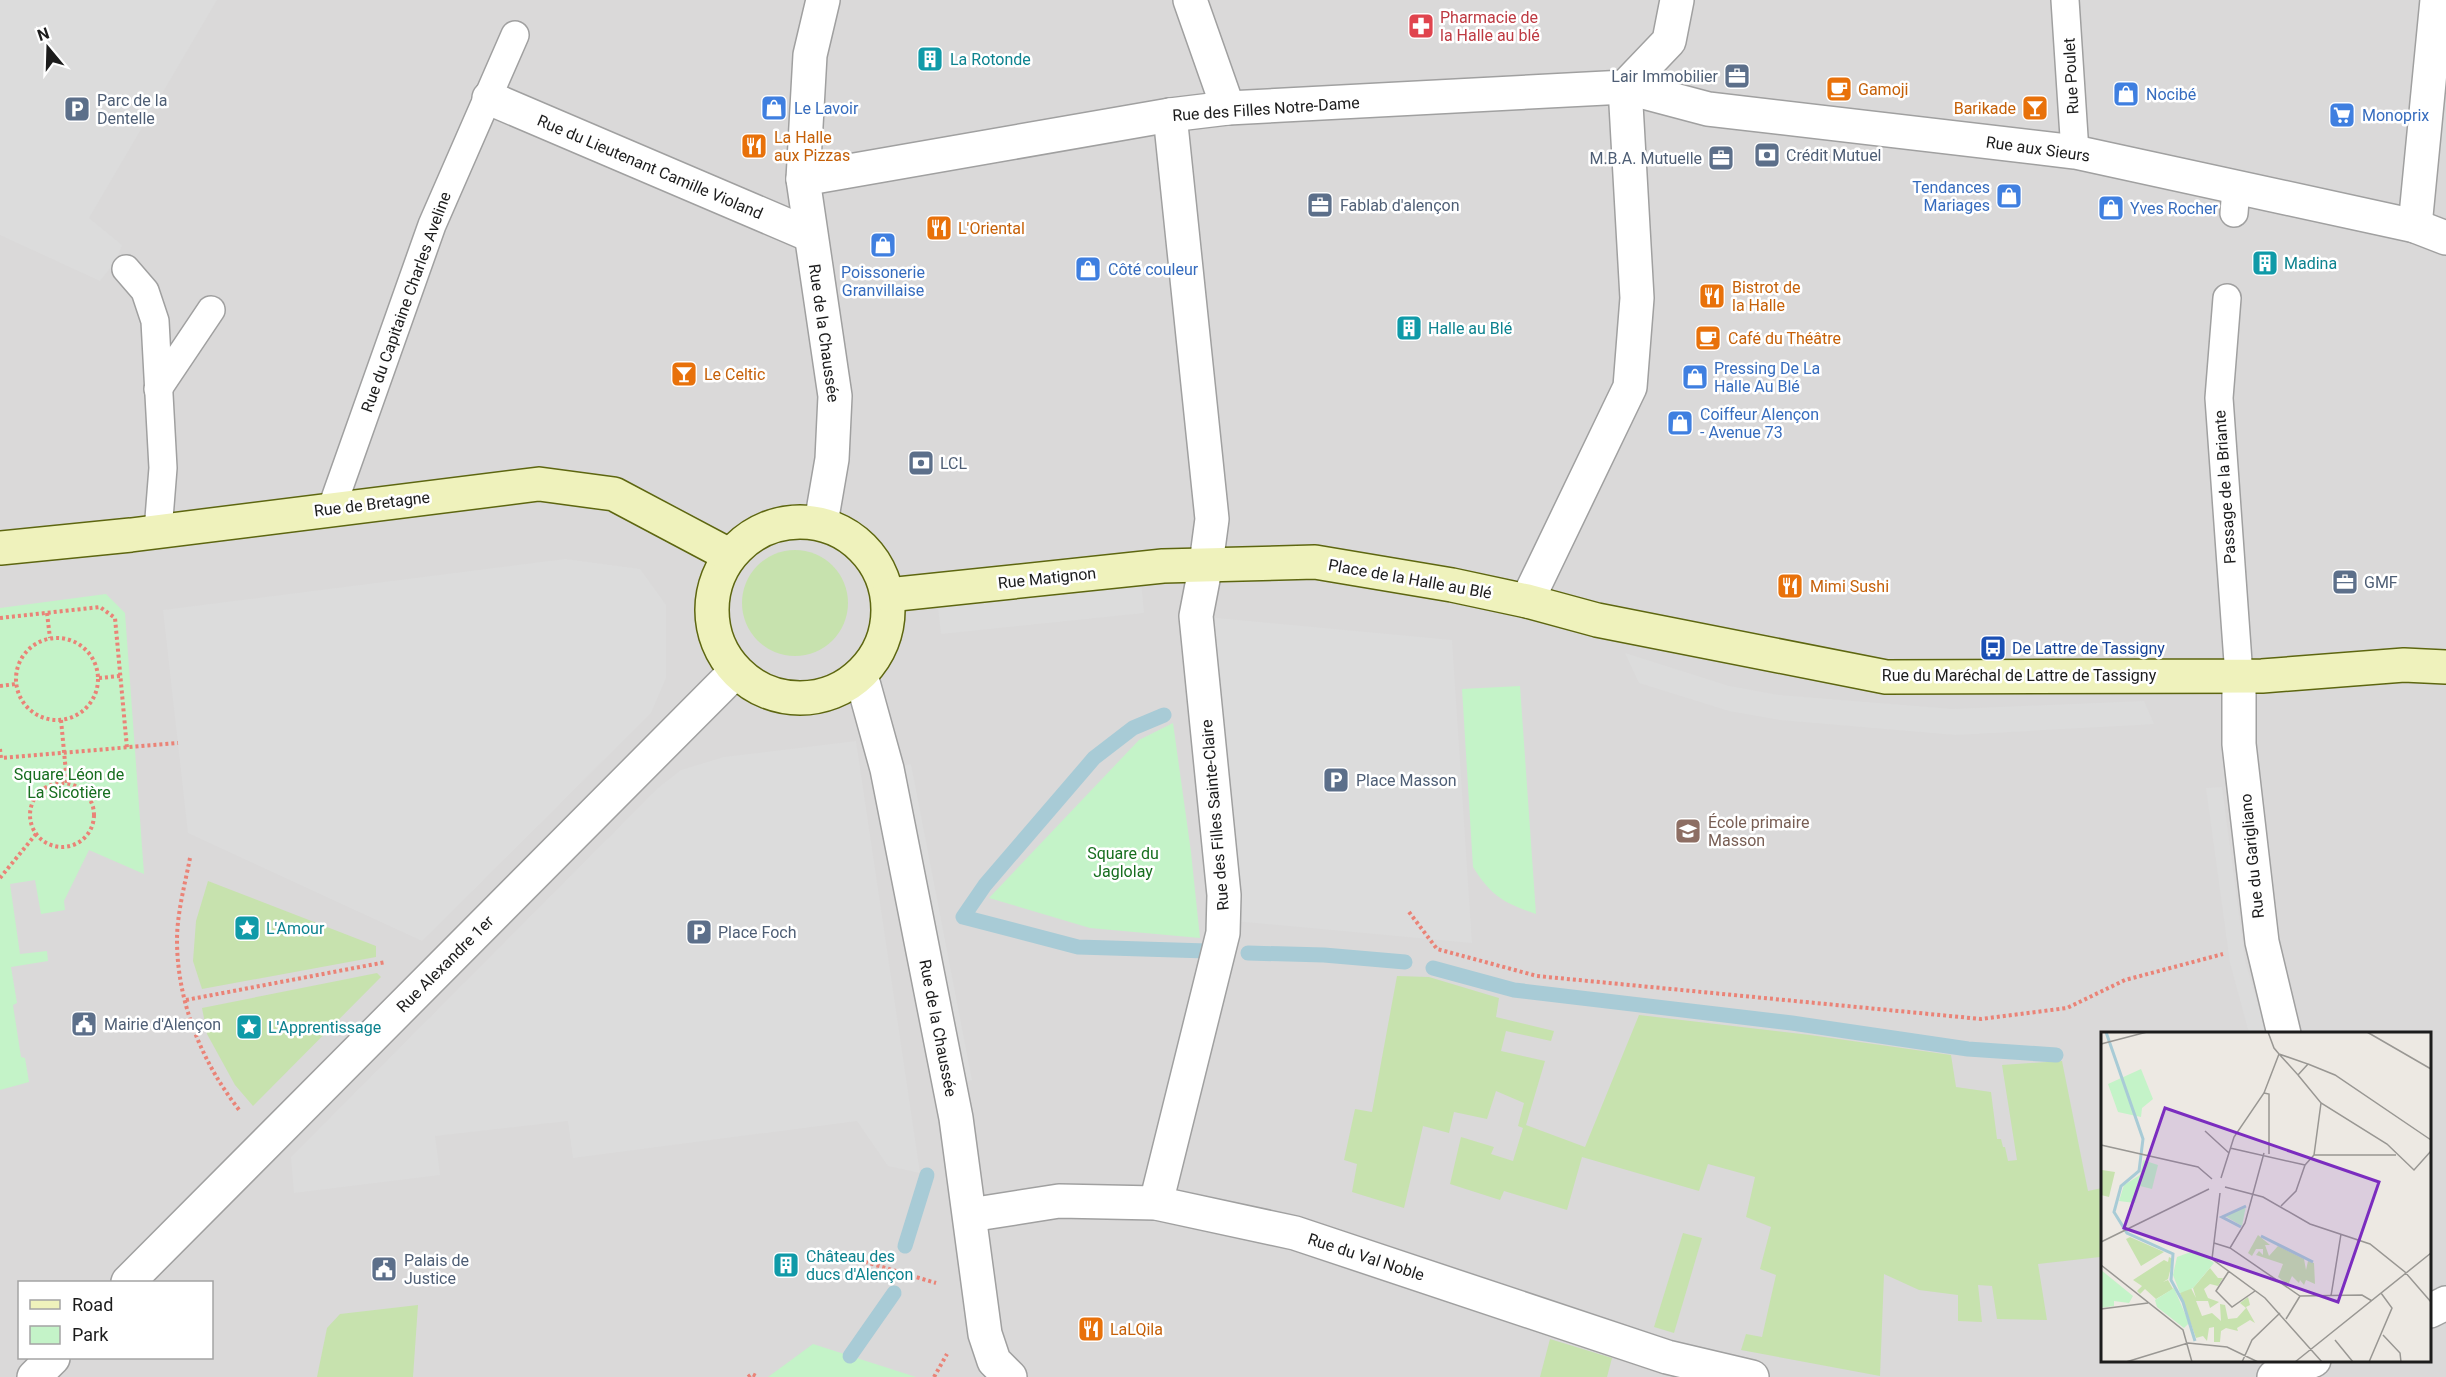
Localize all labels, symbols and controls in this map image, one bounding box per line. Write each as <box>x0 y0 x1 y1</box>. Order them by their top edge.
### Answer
place label: Pharmacie de la Halle au blé <box>1440 8 1540 45</box>
pharmacy icon: Pharmacie de la Halle au blé <box>1406 11 1436 41</box>
north arrow <box>18 18 78 78</box>
text: N <box>35 23 52 45</box>
street label: Rue Poulet <box>2060 37 2082 115</box>
building icon: La Rotonde <box>915 44 945 74</box>
place label: La Rotonde <box>950 50 1031 69</box>
office icon: Lair Immobilier <box>1722 61 1752 91</box>
place label: Lair Immobilier <box>1611 67 1719 86</box>
cafe icon: Gamoji <box>1824 74 1854 104</box>
shop icon: Nocibé <box>2111 79 2141 109</box>
place label: Gamoji <box>1858 80 1908 99</box>
place label: Nocibé <box>2146 85 2196 104</box>
place label: Parc de la Dentelle <box>97 91 167 128</box>
shop icon: Le Lavoir <box>759 93 789 123</box>
street label: Rue des Filles Notre-Dame <box>1172 93 1360 125</box>
bar icon: Barikade <box>2020 93 2050 123</box>
parking icon: Parc de la Dentelle <box>62 94 92 124</box>
place label: Le Lavoir <box>794 99 859 118</box>
place label: Barikade <box>1954 99 2016 118</box>
supermarket icon: Monoprix <box>2327 100 2357 130</box>
place label: Monoprix <box>2362 106 2429 125</box>
street label: Rue du Lieutenant Camille Violand <box>534 111 766 223</box>
place label: La Halle aux Pizzas <box>774 128 850 165</box>
restaurant icon: La Halle aux Pizzas <box>739 131 769 161</box>
street label: Rue aux Sieurs <box>1985 132 2091 166</box>
bank icon: Crédit Mutuel <box>1752 140 1782 170</box>
office icon: M.B.A. Mutuelle <box>1706 143 1736 173</box>
place label: Crédit Mutuel <box>1786 146 1882 165</box>
place label: M.B.A. Mutuelle <box>1589 149 1702 168</box>
place label: Tendances Mariages <box>1912 178 1990 215</box>
shop icon: Tendances Mariages <box>1994 181 2024 211</box>
street label: Rue du Capitaine Charles Aveline <box>357 189 455 415</box>
office icon: Fablab d'alençon <box>1305 190 1335 220</box>
shop icon: Yves Rocher <box>2096 193 2126 223</box>
place label: Fablab d'alençon <box>1340 196 1460 215</box>
place label: Yves Rocher <box>2130 199 2218 218</box>
restaurant icon: L'Oriental <box>924 213 954 243</box>
place label: L'Oriental <box>958 219 1025 238</box>
shop icon: Poissonerie Granvillaise <box>868 230 898 260</box>
building icon: Madina <box>2250 248 2280 278</box>
shop icon: Côté couleur <box>1073 254 1103 284</box>
place label: Madina <box>2284 254 2337 273</box>
place label: Côté couleur <box>1108 260 1199 279</box>
street label: Rue de la Chaussée <box>805 263 843 403</box>
place label: Poissonerie Granvillaise <box>841 263 925 300</box>
place label: Bistrot de la Halle <box>1732 278 1800 315</box>
restaurant icon: Bistrot de la Halle <box>1697 281 1727 311</box>
building icon: Halle au Blé <box>1394 313 1424 343</box>
place label: Halle au Blé <box>1428 319 1512 338</box>
cafe icon: Café du Théâtre <box>1693 323 1723 353</box>
place label: Café du Théâtre <box>1728 329 1841 348</box>
bar icon: Le Celtic <box>669 359 699 389</box>
place label: Pressing De La Halle Au Blé <box>1714 359 1820 396</box>
shop icon: Pressing De La Halle Au Blé <box>1680 362 1710 392</box>
place label: Le Celtic <box>704 365 765 384</box>
place label: Coiffeur Alençon - Avenue 73 <box>1700 405 1819 442</box>
shop icon: Coiffeur Alençon - Avenue 73 <box>1665 408 1695 438</box>
street label: Passage de la Briante <box>2210 410 2240 564</box>
bank icon: LCL <box>906 448 936 478</box>
place label: LCL <box>940 454 968 473</box>
street label: Rue de Bretagne <box>313 487 431 521</box>
street label: Place de la Halle au Blé <box>1327 555 1493 603</box>
street label: Rue Matignon <box>997 563 1097 593</box>
office icon: GMF <box>2330 567 2360 597</box>
restaurant icon: Mimi Sushi <box>1775 571 1805 601</box>
place label: GMF <box>2364 573 2398 592</box>
place label: Mimi Sushi <box>1810 577 1889 596</box>
bus stop icon: De Lattre de Tassigny <box>1978 633 2008 663</box>
place label: De Lattre de Tassigny <box>2012 639 2165 658</box>
street label: Rue du Maréchal de Lattre de Tassigny <box>1882 666 2157 685</box>
street label: Rue des Filles Sainte-Claire <box>1197 719 1233 911</box>
park label: Square Léon de La Sicotière <box>14 765 124 802</box>
parking icon: Place Masson <box>1321 765 1351 795</box>
place label: Place Masson <box>1356 771 1457 790</box>
street label: Rue du Garigliano <box>2236 793 2268 919</box>
place label: École primaire Masson <box>1708 813 1809 850</box>
school or university icon: École primaire Masson <box>1673 816 1703 846</box>
park label: Square du Jaglolay <box>1087 844 1159 881</box>
street label: Rue Alexandre 1er <box>393 911 498 1016</box>
place icon: L'Amour <box>232 913 262 943</box>
parking icon: Place Foch <box>684 917 714 947</box>
place label: L'Amour <box>266 919 325 938</box>
place label: Place Foch <box>718 923 797 942</box>
street label: Rue de la Chaussée <box>915 958 961 1098</box>
public building icon: Mairie d'Alençon <box>69 1009 99 1039</box>
place icon: L'Apprentissage <box>234 1012 264 1042</box>
place label: Mairie d'Alençon <box>104 1015 221 1034</box>
place label: L'Apprentissage <box>268 1018 381 1037</box>
inset map <box>2101 1032 2431 1362</box>
street label: Rue du Val Noble <box>1305 1229 1427 1285</box>
place label: Château des ducs d'Alençon <box>806 1247 913 1284</box>
building icon: Château des ducs d'Alençon <box>771 1250 801 1280</box>
place label: Palais de Justice <box>404 1251 469 1288</box>
public building icon: Palais de Justice <box>369 1254 399 1284</box>
legend <box>18 1281 213 1359</box>
text: Road <box>72 1294 113 1315</box>
restaurant icon: LaLQila <box>1076 1314 1106 1344</box>
place label: LaLQila <box>1110 1320 1163 1339</box>
text: Park <box>72 1324 109 1345</box>

